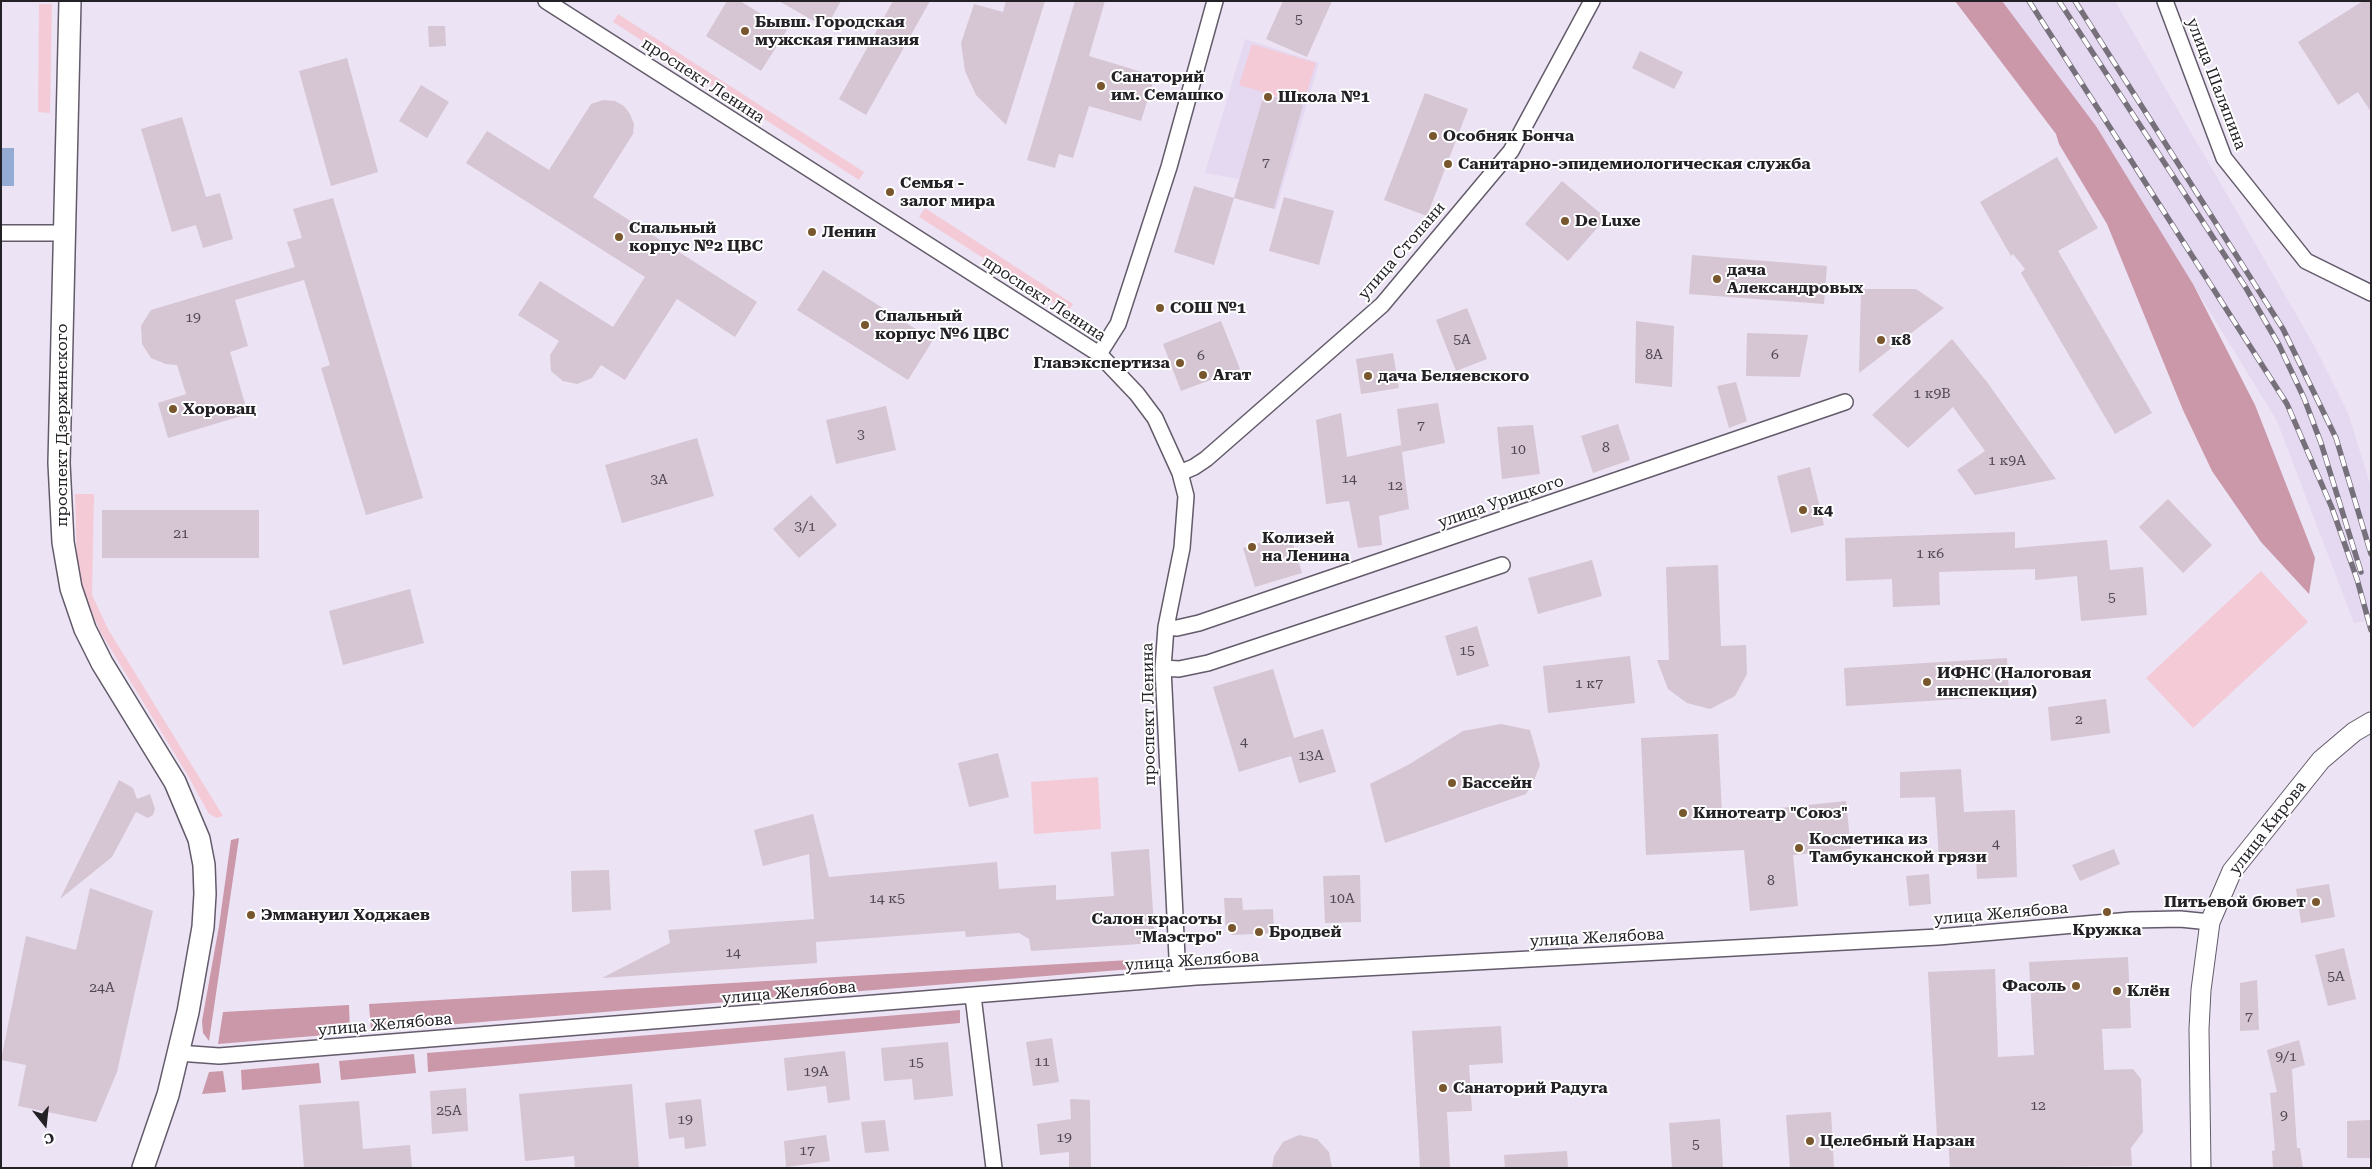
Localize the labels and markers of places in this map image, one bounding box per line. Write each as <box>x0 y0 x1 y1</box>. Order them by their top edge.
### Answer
place label: Бывш. Городская мужская гимназия <box>755 12 919 50</box>
marker: Бывш. Городская мужская гимназия <box>739 25 751 37</box>
place label: Санаторий им. Семашко <box>1111 67 1223 105</box>
marker: Санаторий им. Семашко <box>1095 80 1107 92</box>
place label: Школа №1 <box>1278 87 1370 107</box>
marker: Школа №1 <box>1262 91 1274 103</box>
place label: Особняк Бонча <box>1443 126 1574 146</box>
marker: Особняк Бонча <box>1427 130 1439 142</box>
place label: Санитарно-эпидемиологическая служба <box>1458 154 1811 174</box>
marker: Санитарно-эпидемиологическая служба <box>1442 158 1454 170</box>
place label: Семья - залог мира <box>900 173 995 211</box>
marker: Семья - залог мира <box>884 186 896 198</box>
place label: De Luxe <box>1575 211 1641 231</box>
marker: De Luxe <box>1559 215 1571 227</box>
place label: Спальный корпус №2 ЦВС <box>629 218 763 256</box>
place label: Ленин <box>822 222 876 242</box>
marker: Ленин <box>806 226 818 238</box>
marker: Спальный корпус №2 ЦВС <box>613 231 625 243</box>
place label: дача Александровых <box>1727 260 1863 298</box>
marker: дача Александровых <box>1711 273 1723 285</box>
place label: СОШ №1 <box>1170 298 1246 318</box>
marker: СОШ №1 <box>1154 302 1166 314</box>
place label: Спальный корпус №6 ЦВС <box>875 306 1009 344</box>
marker: Спальный корпус №6 ЦВС <box>859 319 871 331</box>
place label: к8 <box>1891 330 1911 350</box>
marker: к8 <box>1875 334 1887 346</box>
place label: Главэкспертиза <box>1033 353 1170 373</box>
marker: Главэкспертиза <box>1174 357 1186 369</box>
place label: Агат <box>1213 365 1251 385</box>
place label: дача Беляевского <box>1378 366 1529 386</box>
marker: Агат <box>1197 369 1209 381</box>
marker: дача Беляевского <box>1362 370 1374 382</box>
place label: Хоровац <box>183 399 256 419</box>
marker: Хоровац <box>167 403 179 415</box>
place label: к4 <box>1813 500 1833 520</box>
marker: к4 <box>1797 504 1809 516</box>
place label: Колизей на Ленина <box>1262 528 1350 566</box>
marker: Колизей на Ленина <box>1246 541 1258 553</box>
place label: ИФНС (Налоговая инспекция) <box>1937 663 2091 701</box>
marker: ИФНС (Налоговая инспекция) <box>1921 676 1933 688</box>
place label: Бассейн <box>1462 773 1532 793</box>
marker: Бассейн <box>1446 777 1458 789</box>
place label: Кинотеатр "Союз" <box>1693 803 1848 823</box>
marker: Кинотеатр "Союз" <box>1677 807 1689 819</box>
place label: Косметика из Тамбуканской грязи <box>1809 829 1987 867</box>
marker: Косметика из Тамбуканской грязи <box>1793 842 1805 854</box>
place label: Питьевой бювет <box>2164 892 2306 912</box>
marker: Питьевой бювет <box>2310 896 2322 908</box>
place label: Эммануил Ходжаев <box>261 905 430 925</box>
marker: Кружка <box>2101 906 2113 918</box>
marker: Эммануил Ходжаев <box>245 909 257 921</box>
place label: Салон красоты "Маэстро" <box>1092 909 1222 947</box>
place label: Кружка <box>2073 920 2141 940</box>
marker: Салон красоты "Маэстро" <box>1226 922 1238 934</box>
place label: Бродвей <box>1269 922 1341 942</box>
marker: Бродвей <box>1253 926 1265 938</box>
place label: Фасоль <box>2002 976 2066 996</box>
marker: Фасоль <box>2070 980 2082 992</box>
place label: Клён <box>2127 981 2170 1001</box>
marker: Клён <box>2111 985 2123 997</box>
place label: Cанаторий Радуга <box>1453 1078 1608 1098</box>
marker: Cанаторий Радуга <box>1437 1082 1449 1094</box>
place label: Целебный Нарзан <box>1820 1131 1975 1151</box>
marker: Целебный Нарзан <box>1804 1135 1816 1147</box>

